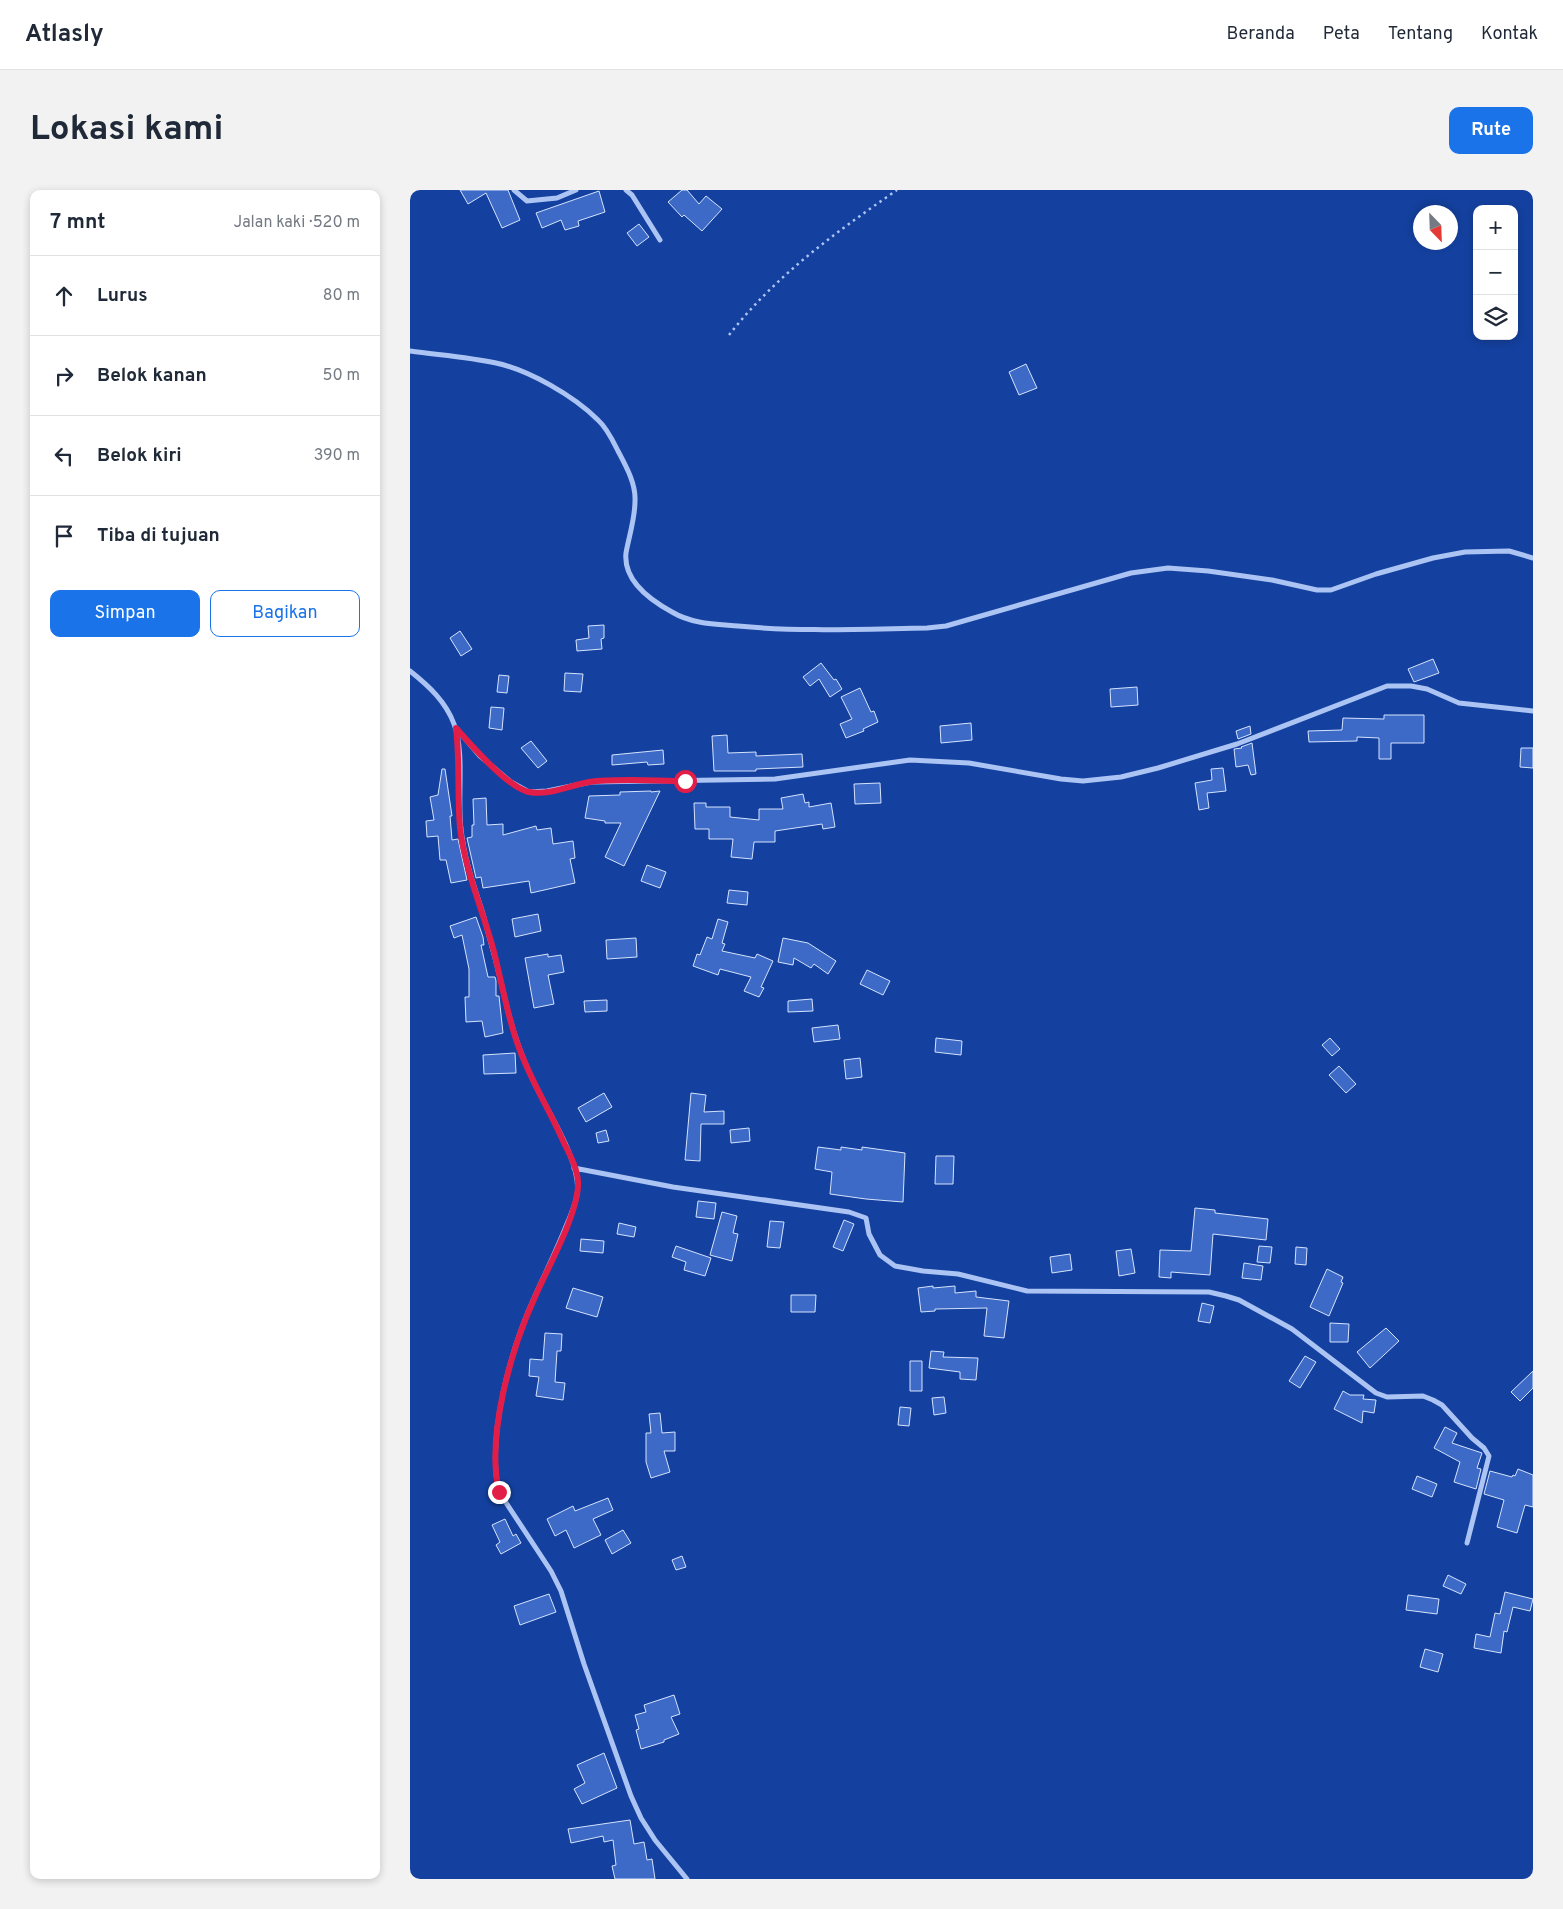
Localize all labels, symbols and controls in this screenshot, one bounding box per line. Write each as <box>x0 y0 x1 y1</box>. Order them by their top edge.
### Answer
text: Atlasly <box>25 20 104 50</box>
text: Beranda <box>1226 23 1295 46</box>
text: Peta <box>1323 23 1360 46</box>
text: Tentang <box>1388 23 1453 46</box>
text: Kontak <box>1481 23 1538 46</box>
button: Rute <box>1449 107 1533 154</box>
text: Lokasi kami <box>30 108 223 152</box>
north arrow <box>1413 205 1458 250</box>
map controls <box>1473 205 1518 340</box>
button: + <box>1473 205 1518 250</box>
text: 7 mnt <box>50 209 105 236</box>
text: Jalan kaki · 520 m <box>233 213 360 233</box>
button: − <box>1473 250 1518 295</box>
icon: ahead <box>50 282 78 310</box>
text: Lurus <box>97 284 148 308</box>
text: 80 m <box>323 286 360 306</box>
button: layers <box>1473 295 1518 340</box>
icon: right <box>50 362 78 390</box>
text: Belok kanan <box>97 364 207 388</box>
text: 50 m <box>323 366 360 386</box>
icon: left <box>50 442 78 470</box>
text: Belok kiri <box>97 444 182 468</box>
text: 390 m <box>314 446 360 466</box>
icon: arrive <box>50 522 78 550</box>
text: Tiba di tujuan <box>97 524 220 548</box>
button: Simpan <box>50 590 200 637</box>
button: Bagikan <box>210 590 360 637</box>
route start <box>674 770 697 793</box>
route end <box>488 1481 511 1504</box>

